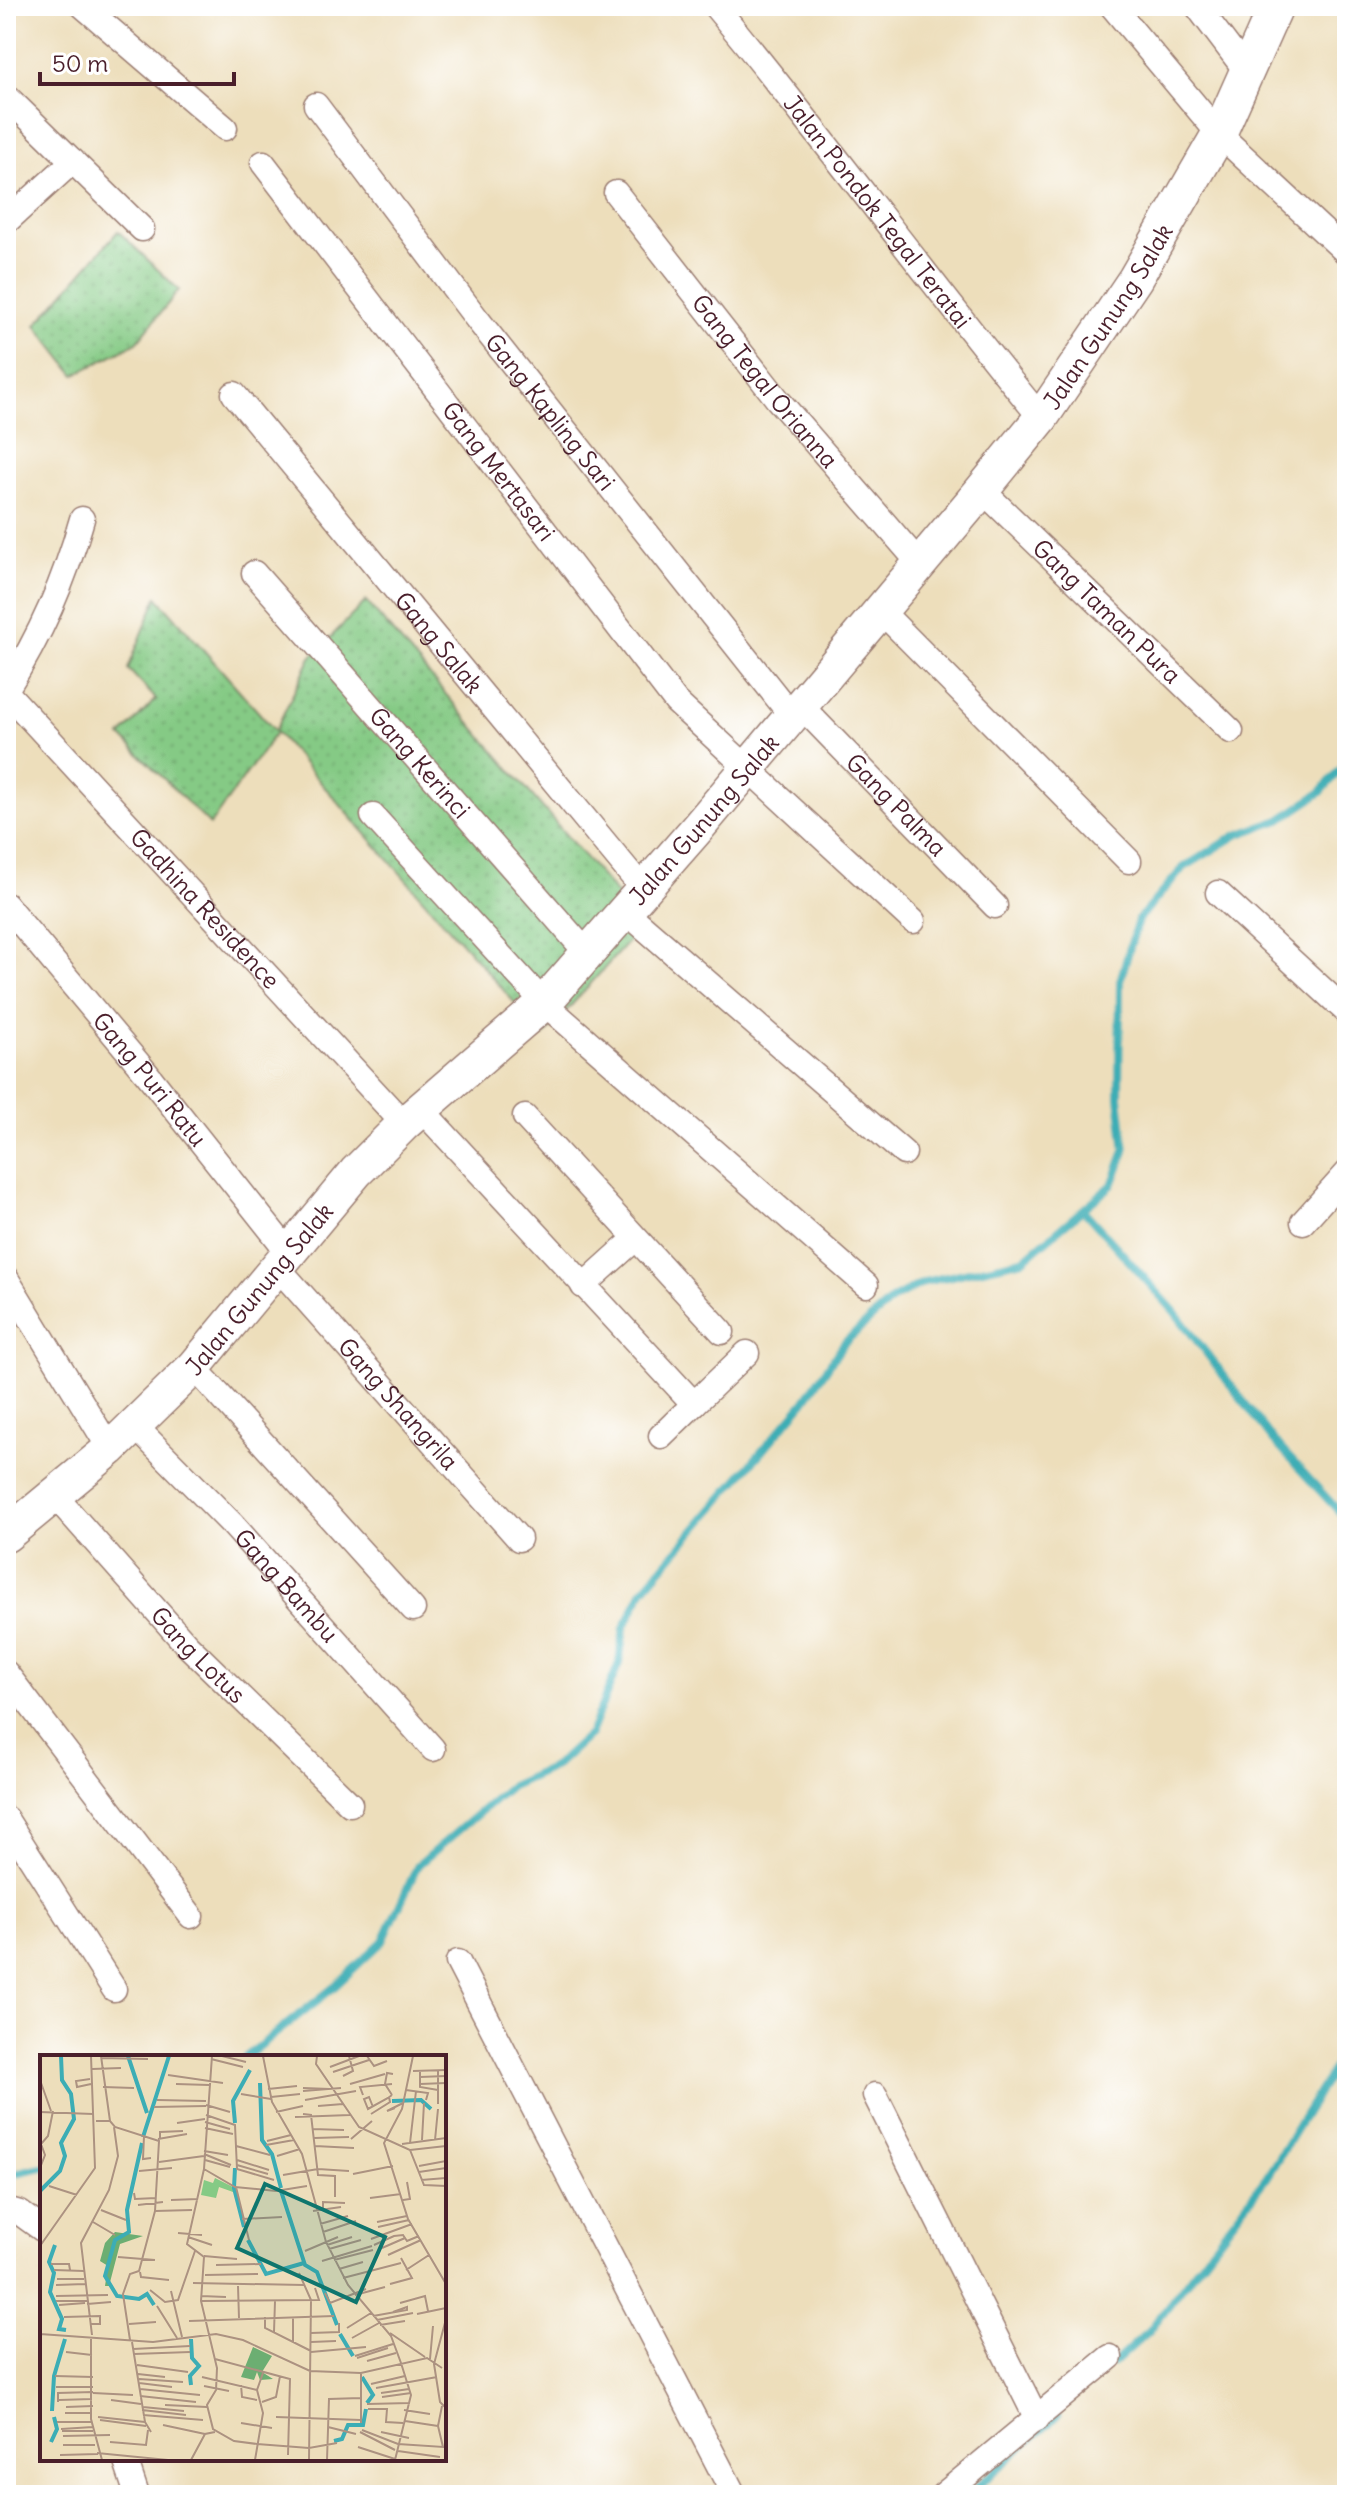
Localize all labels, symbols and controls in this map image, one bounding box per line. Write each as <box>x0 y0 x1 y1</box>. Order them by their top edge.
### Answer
scale bar <box>40 36 234 86</box>
text: 50 m <box>52 48 108 78</box>
street label: Jalan Pondok Tegal Teratai <box>777 89 978 334</box>
street label: Jalan Gunung Salak <box>1036 218 1179 415</box>
street label: Gang Tegal Orianna <box>686 288 845 474</box>
street label: Gang Kapling Sari <box>479 327 622 496</box>
street label: Gang Mertasari <box>436 395 562 547</box>
street label: Gang Taman Pura <box>1027 532 1187 690</box>
street label: Gang Salak <box>389 585 490 699</box>
street label: Gang Kerinci <box>363 701 477 824</box>
street label: Jalan Gunung Salak <box>622 728 785 911</box>
street label: Gang Palma <box>840 747 953 862</box>
street label: Gadhina Residence <box>124 822 286 995</box>
street label: Gang Puri Ratu <box>87 1006 214 1152</box>
street label: Jalan Gunung Salak <box>179 1196 339 1381</box>
street label: Gang Shangrila <box>332 1331 465 1476</box>
street label: Gang Bambu <box>228 1522 345 1648</box>
street label: Gang Lotus <box>145 1600 252 1709</box>
inset map <box>40 2055 446 2461</box>

